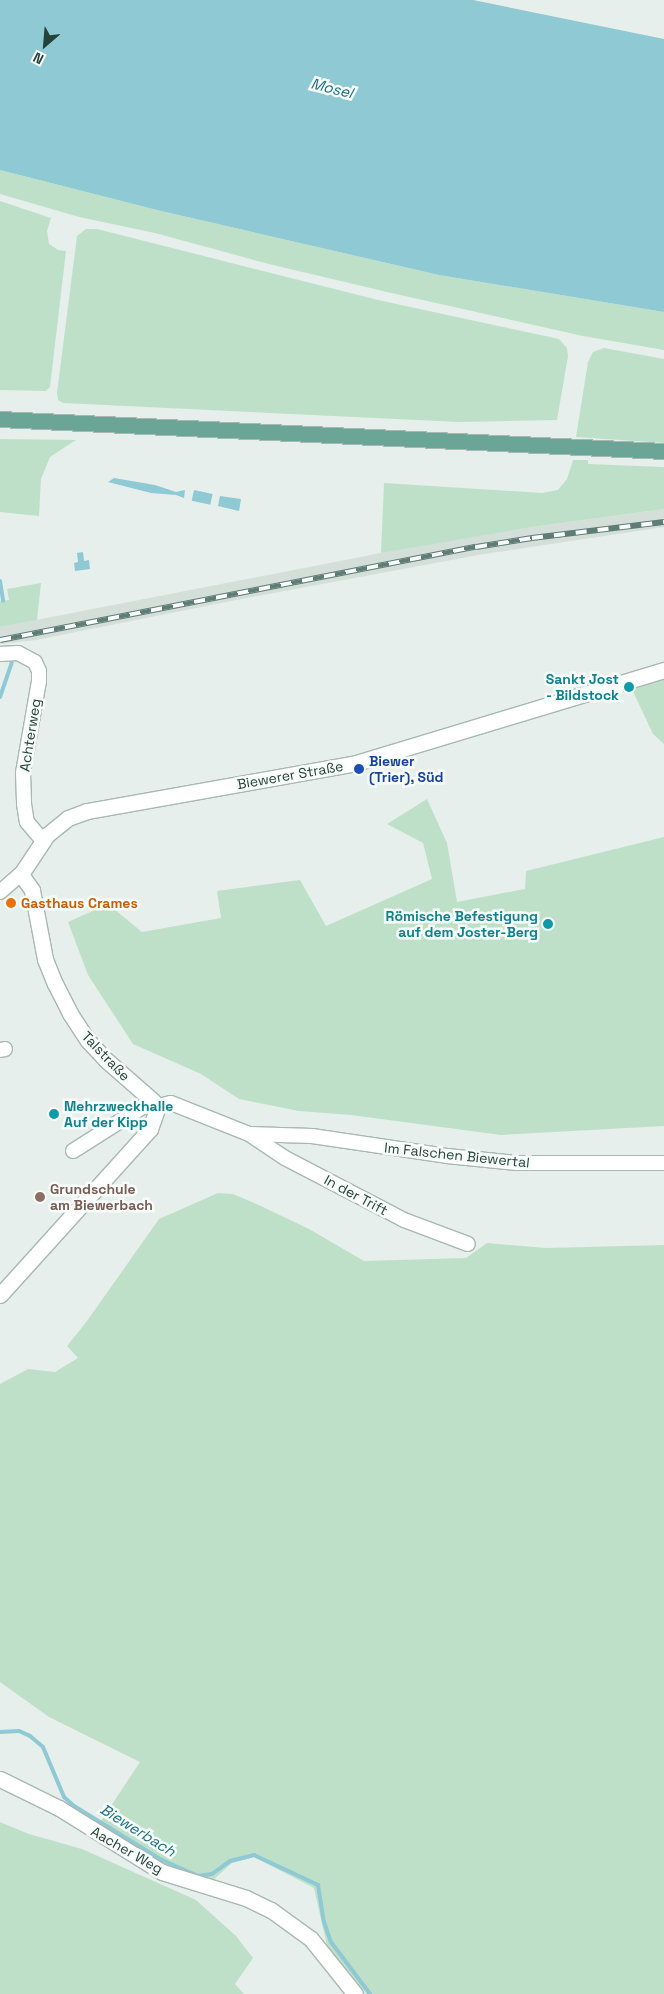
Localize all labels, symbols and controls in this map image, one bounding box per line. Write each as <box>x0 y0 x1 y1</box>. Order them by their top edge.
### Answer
north arrow <box>20 20 70 70</box>
text: N <box>30 48 46 69</box>
water label: Mosel <box>309 74 355 102</box>
place label: Sankt Jost - Bildstock <box>546 671 619 704</box>
marker: Sankt Jost - Bildstock <box>623 681 635 693</box>
street label: Achterweg <box>16 697 44 773</box>
place label: Biewer (Trier), Süd <box>369 753 444 786</box>
street label: Biewerer Straße <box>236 757 344 793</box>
marker: Biewer (Trier), Süd <box>353 763 365 775</box>
place label: Gasthaus Crames <box>21 895 138 911</box>
marker: Gasthaus Crames <box>5 897 17 909</box>
place label: Römische Befestigung auf dem Joster-Berg <box>386 908 538 940</box>
marker: Römische Befestigung auf dem Joster-Berg <box>542 918 554 930</box>
street label: Talstraße <box>78 1028 134 1084</box>
place label: Mehrzweckhalle Auf der Kipp <box>64 1098 173 1130</box>
marker: Mehrzweckhalle Auf der Kipp <box>48 1108 60 1120</box>
street label: Im Falschen Biewertal <box>383 1139 531 1171</box>
street label: In der Trift <box>321 1171 391 1219</box>
place label: Grundschule am Biewerbach <box>50 1181 153 1214</box>
marker: Grundschule am Biewerbach <box>34 1191 46 1203</box>
water label: Biewerbach <box>97 1800 179 1860</box>
street label: Aacher Weg <box>88 1823 166 1877</box>

